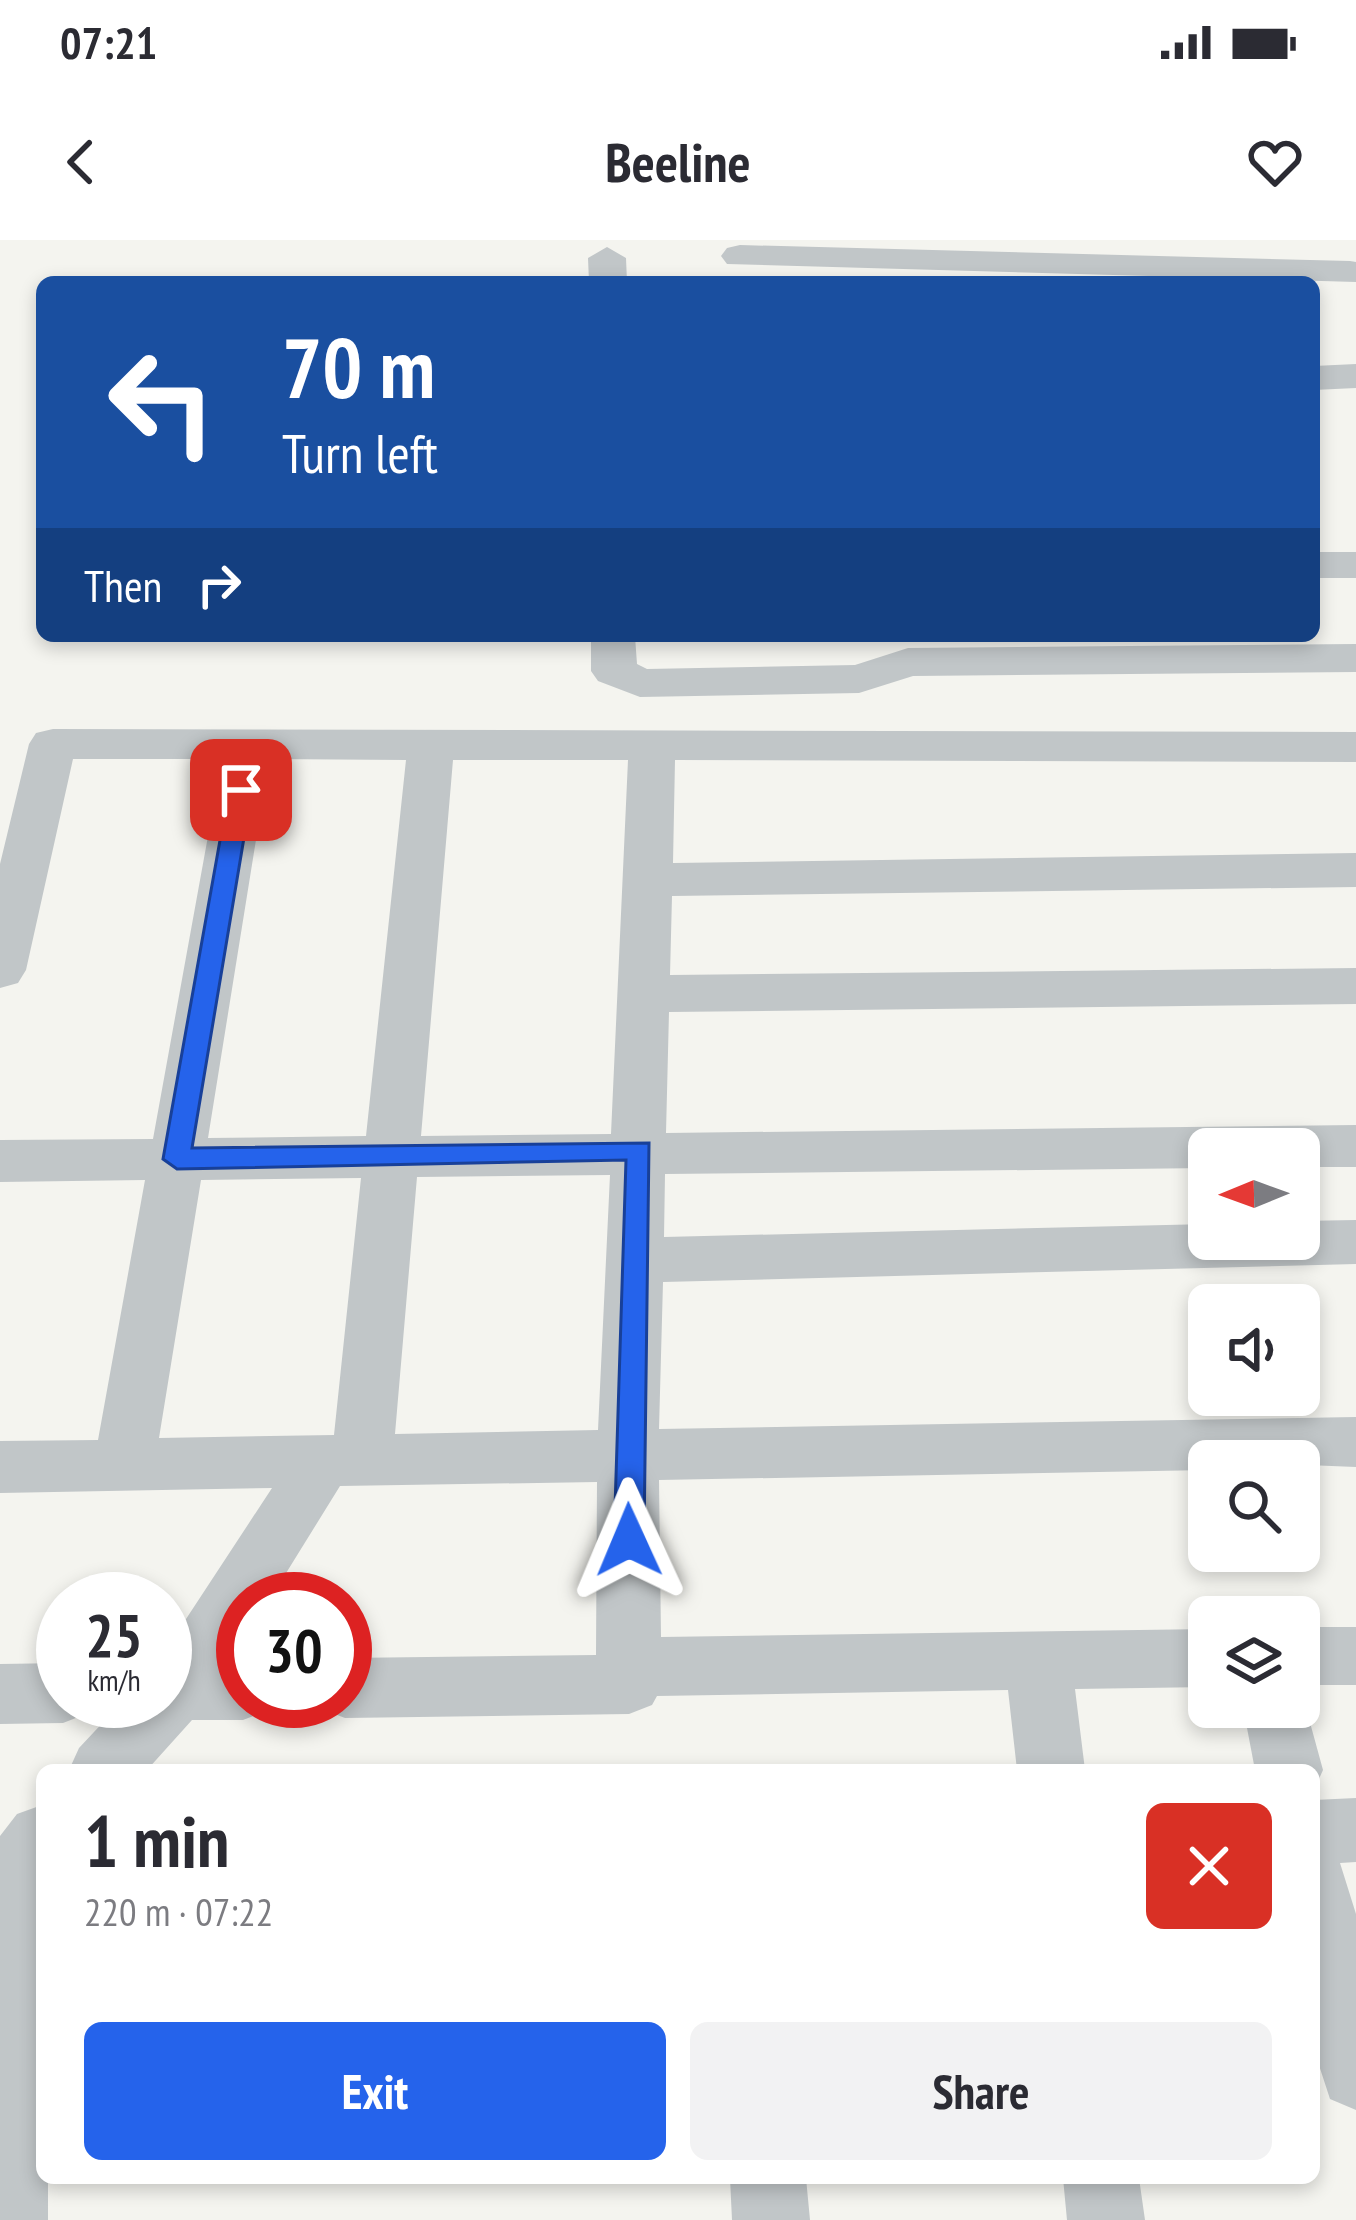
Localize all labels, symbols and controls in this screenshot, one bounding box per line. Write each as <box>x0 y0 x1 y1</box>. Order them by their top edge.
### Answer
text: 07:21 <box>60 13 157 71</box>
text: Beeline <box>605 127 751 197</box>
icon: back <box>48 129 114 195</box>
icon: heart <box>1242 129 1308 195</box>
text: 70 m <box>282 312 435 421</box>
icon: left <box>84 324 240 480</box>
text: Turn left <box>282 418 438 488</box>
icon: right <box>186 552 252 618</box>
text: Then <box>84 556 162 614</box>
pin <box>190 739 292 841</box>
icon: arrive <box>208 757 274 823</box>
north arrow <box>1188 1128 1320 1260</box>
map controls <box>1188 1128 1320 1728</box>
button: sound <box>1188 1284 1320 1416</box>
button: search <box>1188 1440 1320 1572</box>
position arrow <box>566 1477 692 1603</box>
speed limit sign: 30 <box>216 1572 372 1728</box>
text: 25 <box>85 1596 143 1674</box>
button: layers <box>1188 1596 1320 1728</box>
text: km/h <box>87 1660 141 1699</box>
text: 1 min <box>84 1794 229 1887</box>
button: close <box>1146 1803 1272 1929</box>
text: 220 m · 07:22 <box>84 1886 273 1937</box>
button: Exit <box>84 2022 666 2160</box>
button: Share <box>690 2022 1272 2160</box>

